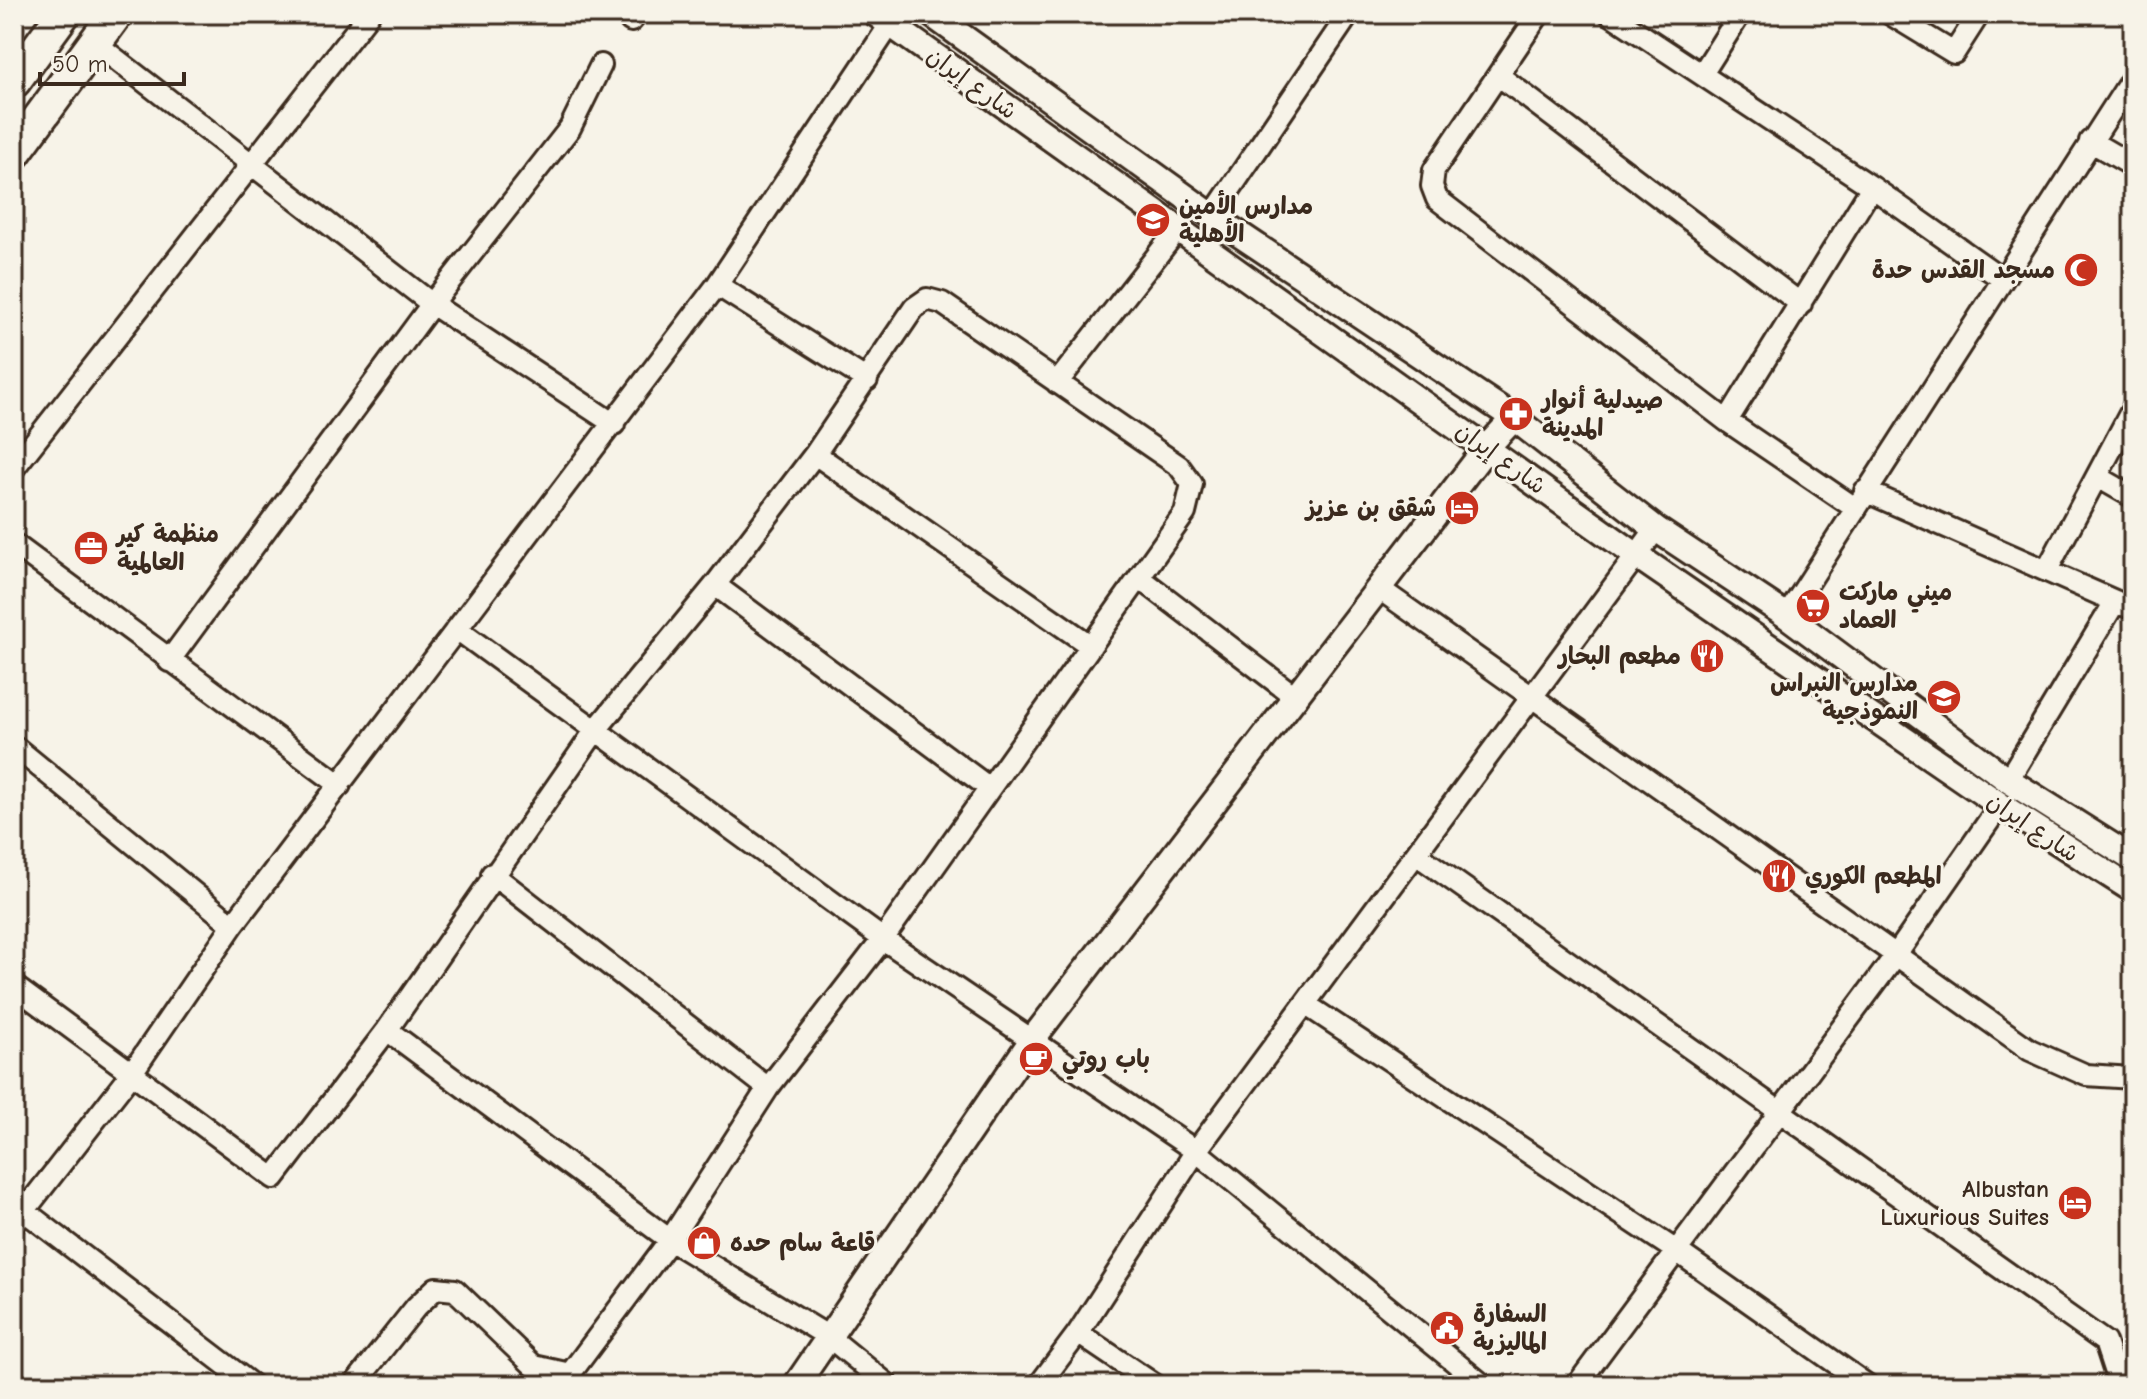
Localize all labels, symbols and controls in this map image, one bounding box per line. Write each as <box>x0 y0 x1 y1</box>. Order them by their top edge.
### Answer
scale bar <box>40 36 184 86</box>
street label: شارع إيران <box>920 41 1022 127</box>
text: 50 m <box>52 50 108 78</box>
place label: مدارس الأمين الأهلية <box>1179 189 1313 248</box>
school or university icon: مدارس الأمين الأهلية <box>1134 201 1172 239</box>
mosque icon: مسجد القدس حدة <box>2062 251 2100 289</box>
place label: مسجد القدس حدة <box>1872 256 2055 284</box>
place label: صيدلية أنوار المدينة <box>1540 385 1663 442</box>
pharmacy icon: صيدلية أنوار المدينة <box>1497 395 1535 433</box>
street label: شارع إيران <box>1449 416 1551 502</box>
hotel icon: شقق بن عزيز <box>1443 489 1481 527</box>
place label: شقق بن عزيز <box>1304 494 1436 522</box>
place label: منظمة كير العالمية <box>115 520 219 576</box>
office icon: منظمة كير العالمية <box>72 529 110 567</box>
place label: ميني ماركت العماد <box>1839 578 1952 634</box>
supermarket icon: ميني ماركت العماد <box>1794 587 1832 625</box>
restaurant icon: مطعم البحار <box>1688 637 1726 675</box>
place label: مطعم البحار <box>1557 642 1681 674</box>
place label: مدارس النبراس النموذجية <box>1770 669 1918 726</box>
school or university icon: مدارس النبراس النموذجية <box>1925 678 1963 716</box>
street label: شارع إيران <box>1980 786 2084 870</box>
restaurant icon: المطعم الكوري <box>1760 857 1798 895</box>
place label: المطعم الكوري <box>1805 862 1942 894</box>
cafe icon: باب روتي <box>1017 1040 1055 1078</box>
place label: باب روتي <box>1062 1045 1150 1080</box>
place label: Albustan Luxurious Suites <box>1880 1175 2049 1231</box>
hotel icon: Albustan Luxurious Suites <box>2056 1184 2094 1222</box>
shop icon: قاعة سام حده <box>685 1224 723 1262</box>
place label: قاعة سام حده <box>730 1229 876 1261</box>
place label: السفارة الماليزية <box>1473 1300 1547 1356</box>
public building icon: السفارة الماليزية <box>1428 1309 1466 1347</box>

